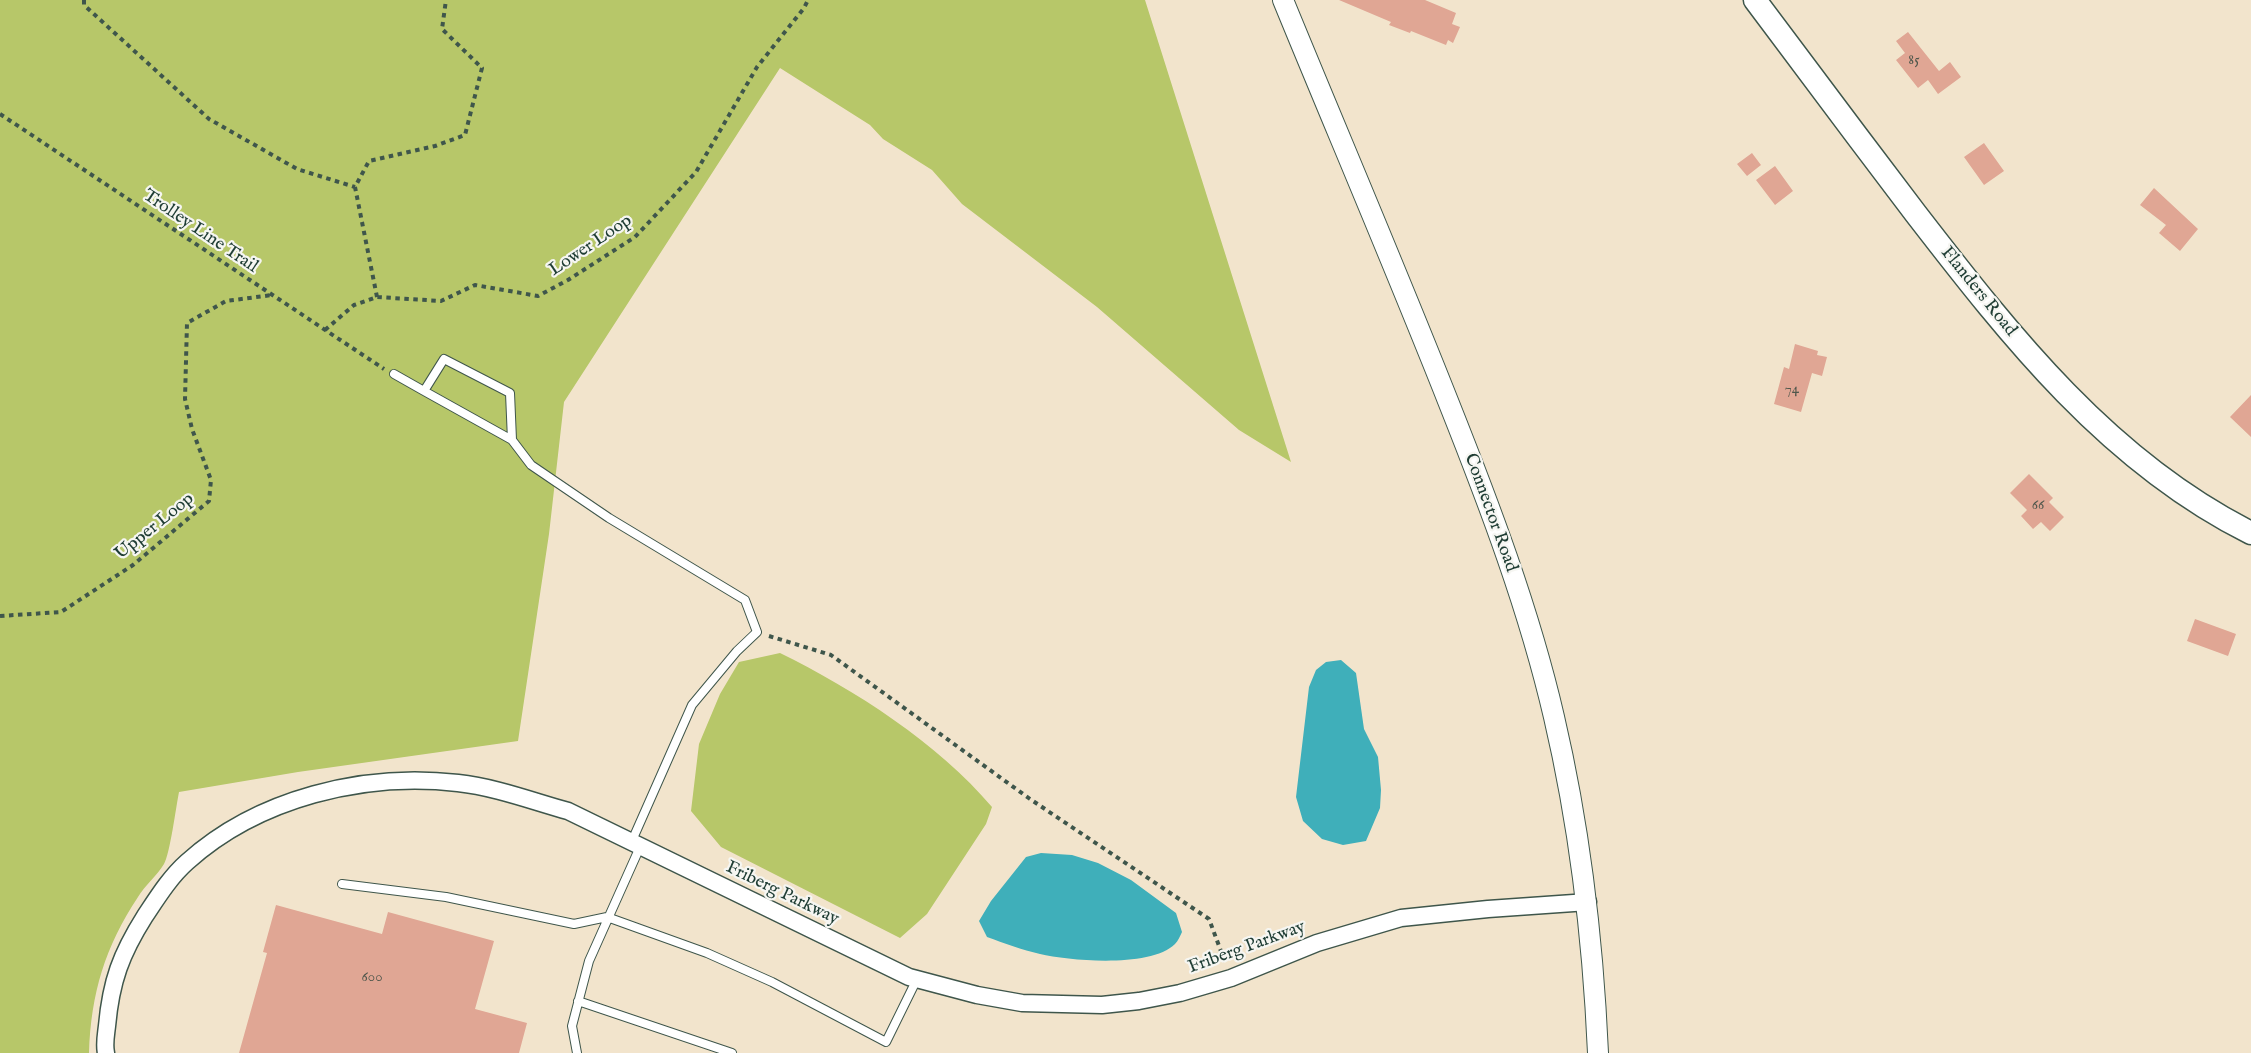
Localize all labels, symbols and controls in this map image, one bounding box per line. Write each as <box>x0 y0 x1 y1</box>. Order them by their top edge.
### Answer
house number: 85 <box>1908 52 1920 70</box>
street label: Trolley Line Trail <box>138 186 262 278</box>
street label: Lower Loop <box>546 210 636 282</box>
street label: Flanders Road <box>1935 243 2021 341</box>
house number: 74 <box>1785 381 1799 399</box>
street label: Connector Road <box>1459 451 1521 575</box>
street label: Upper Loop <box>111 489 199 565</box>
house number: 66 <box>2032 497 2044 515</box>
street label: Friberg Parkway <box>722 857 842 931</box>
street label: Friberg Parkway <box>1185 917 1309 979</box>
house number: 600 <box>361 969 383 987</box>

